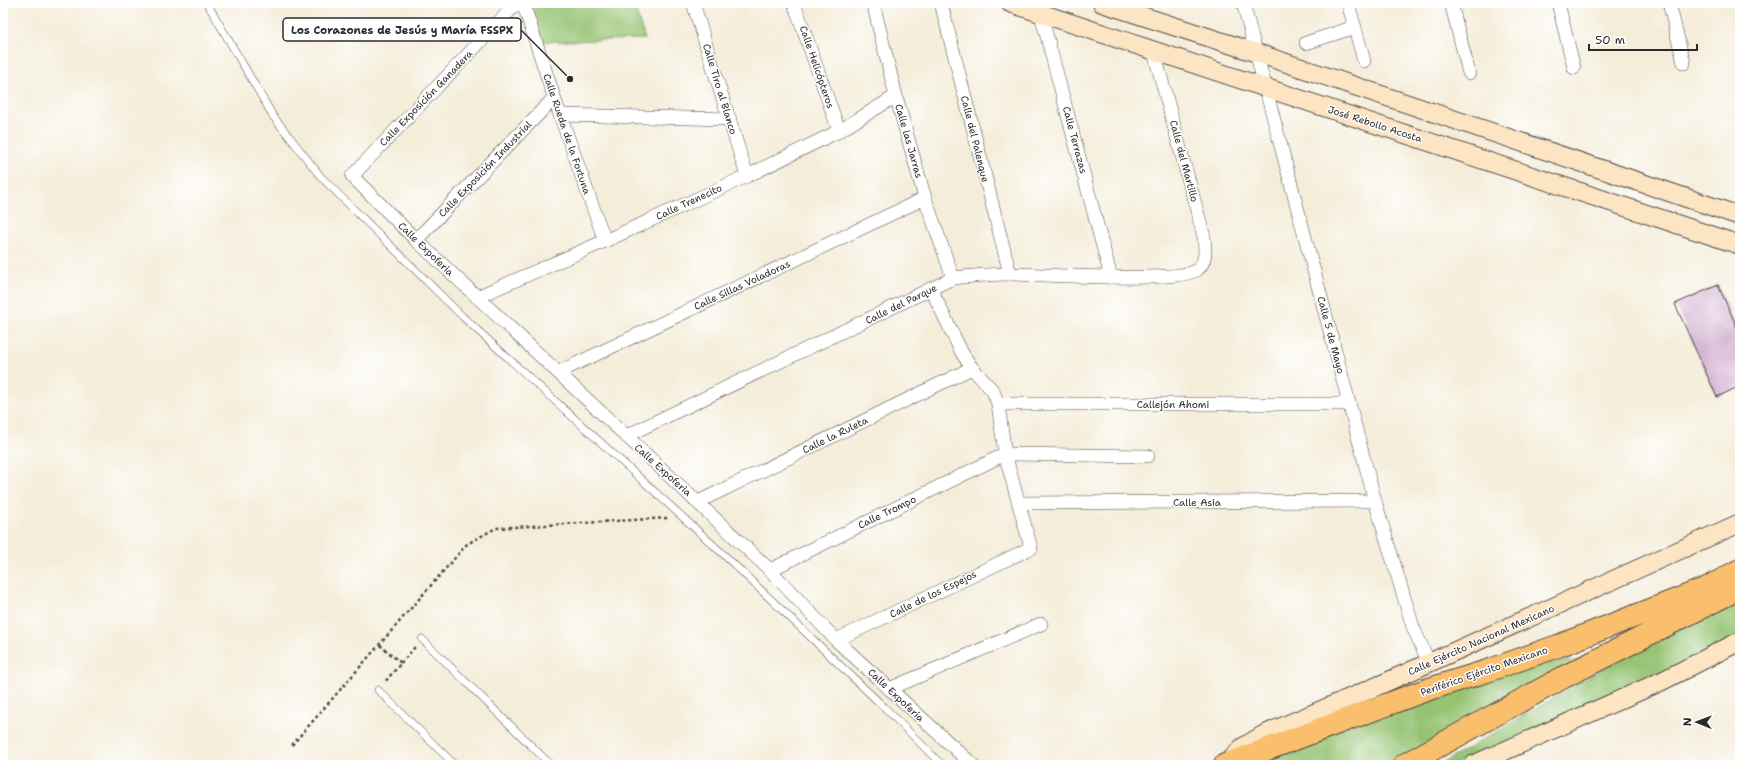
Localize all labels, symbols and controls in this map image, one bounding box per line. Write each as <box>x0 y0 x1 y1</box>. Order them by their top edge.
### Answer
callout: Los Corazones de Jesús y María FSSPX <box>283 18 521 41</box>
text: Los Corazones de Jesús y María FSSPX <box>291 23 513 38</box>
street label: Calle Helicópteros <box>797 24 837 110</box>
scale bar <box>1589 26 1697 52</box>
text: 50 m <box>1595 32 1625 48</box>
street label: Calle Tiro al Blanco <box>700 42 740 136</box>
street label: Calle Exposición Ganadera <box>377 47 476 149</box>
street label: Calle Rueda de la Fortuna <box>540 72 594 197</box>
street label: Calle del Palenque <box>958 94 992 184</box>
street label: Calle las Jarras <box>892 103 926 180</box>
street label: José Rebollo Acosta <box>1326 103 1424 146</box>
street label: Calle Terrazas <box>1060 105 1090 175</box>
street label: Calle Exposición Industrial <box>435 118 535 220</box>
street label: Calle del Martillo <box>1167 119 1201 203</box>
street label: Calle Trenecito <box>654 181 724 223</box>
street label: Calle Expoferia <box>395 219 457 279</box>
street label: Calle Sillas Voladoras <box>692 257 792 313</box>
street label: Calle del Parque <box>863 281 939 327</box>
street label: Calle 5 de Mayo <box>1314 295 1348 375</box>
street label: Callejón Ahomi <box>1137 398 1209 411</box>
street label: Calle la Ruleta <box>800 413 870 456</box>
street label: Calle Expoferia <box>632 441 695 500</box>
street label: Calle Trompo <box>856 492 918 532</box>
street label: Calle Asia <box>1173 496 1222 509</box>
street label: Calle de los Espejos <box>887 567 979 621</box>
street label: Calle Ejército Nacional Mexicano <box>1406 602 1556 678</box>
street label: Periférico Ejército Mexicano <box>1419 643 1549 699</box>
street label: Calle Expoferia <box>865 666 927 725</box>
north arrow <box>1677 702 1717 742</box>
text: N <box>1680 717 1695 726</box>

